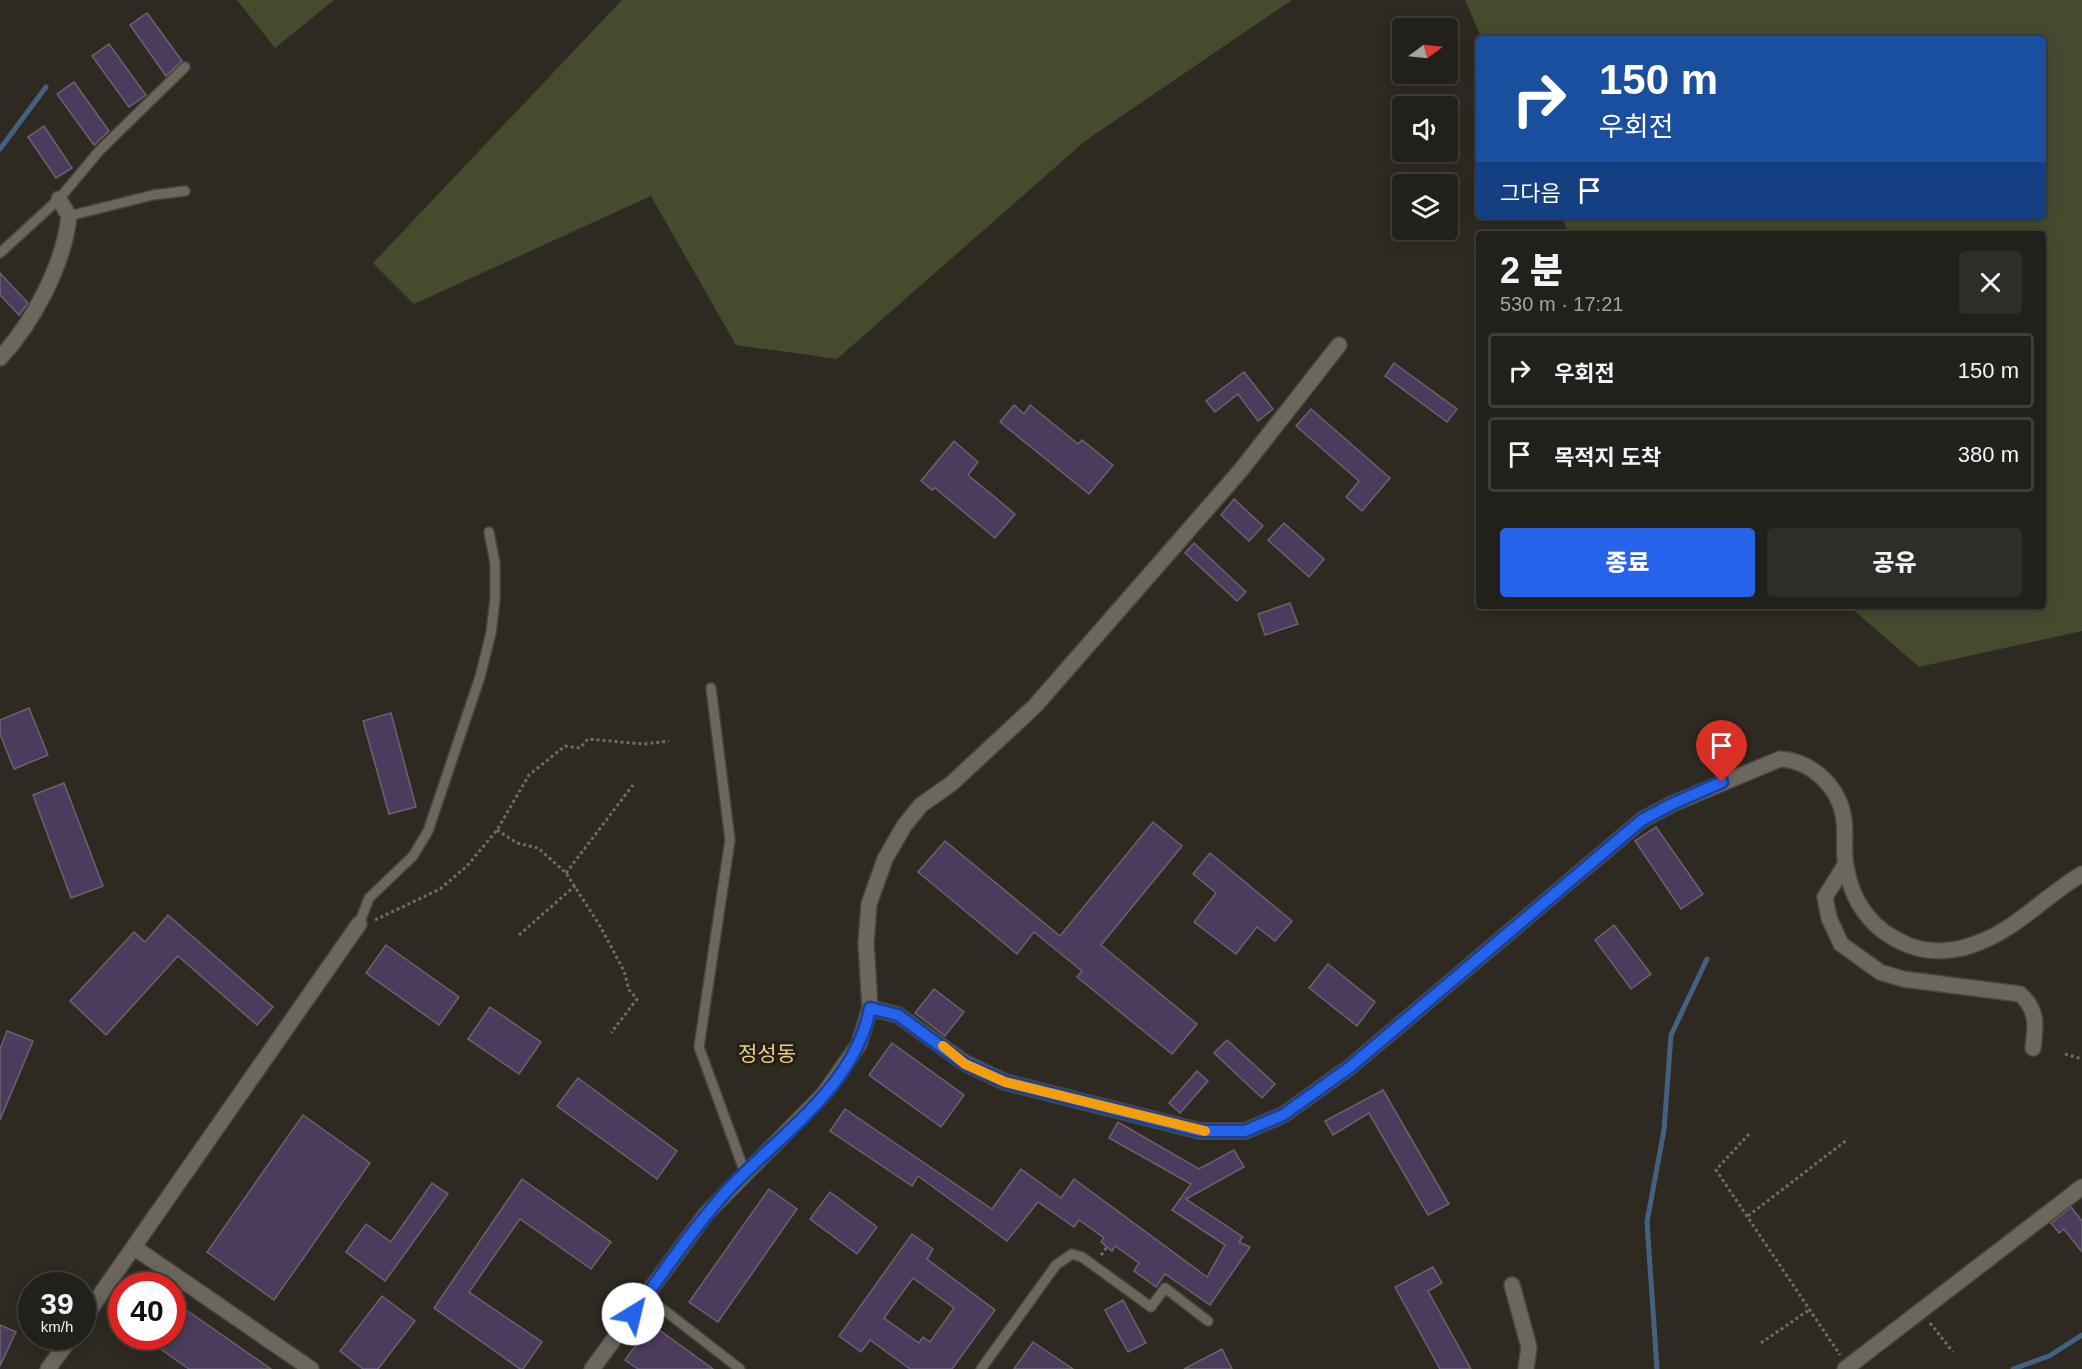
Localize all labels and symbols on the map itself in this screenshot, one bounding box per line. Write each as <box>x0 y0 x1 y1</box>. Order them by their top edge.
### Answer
north arrow <box>1392 18 1458 84</box>
pin <box>1696 720 1747 782</box>
district label: 정성동 <box>738 1042 796 1065</box>
speed limit sign: 40 <box>108 1272 186 1350</box>
position arrow <box>601 1282 665 1346</box>

